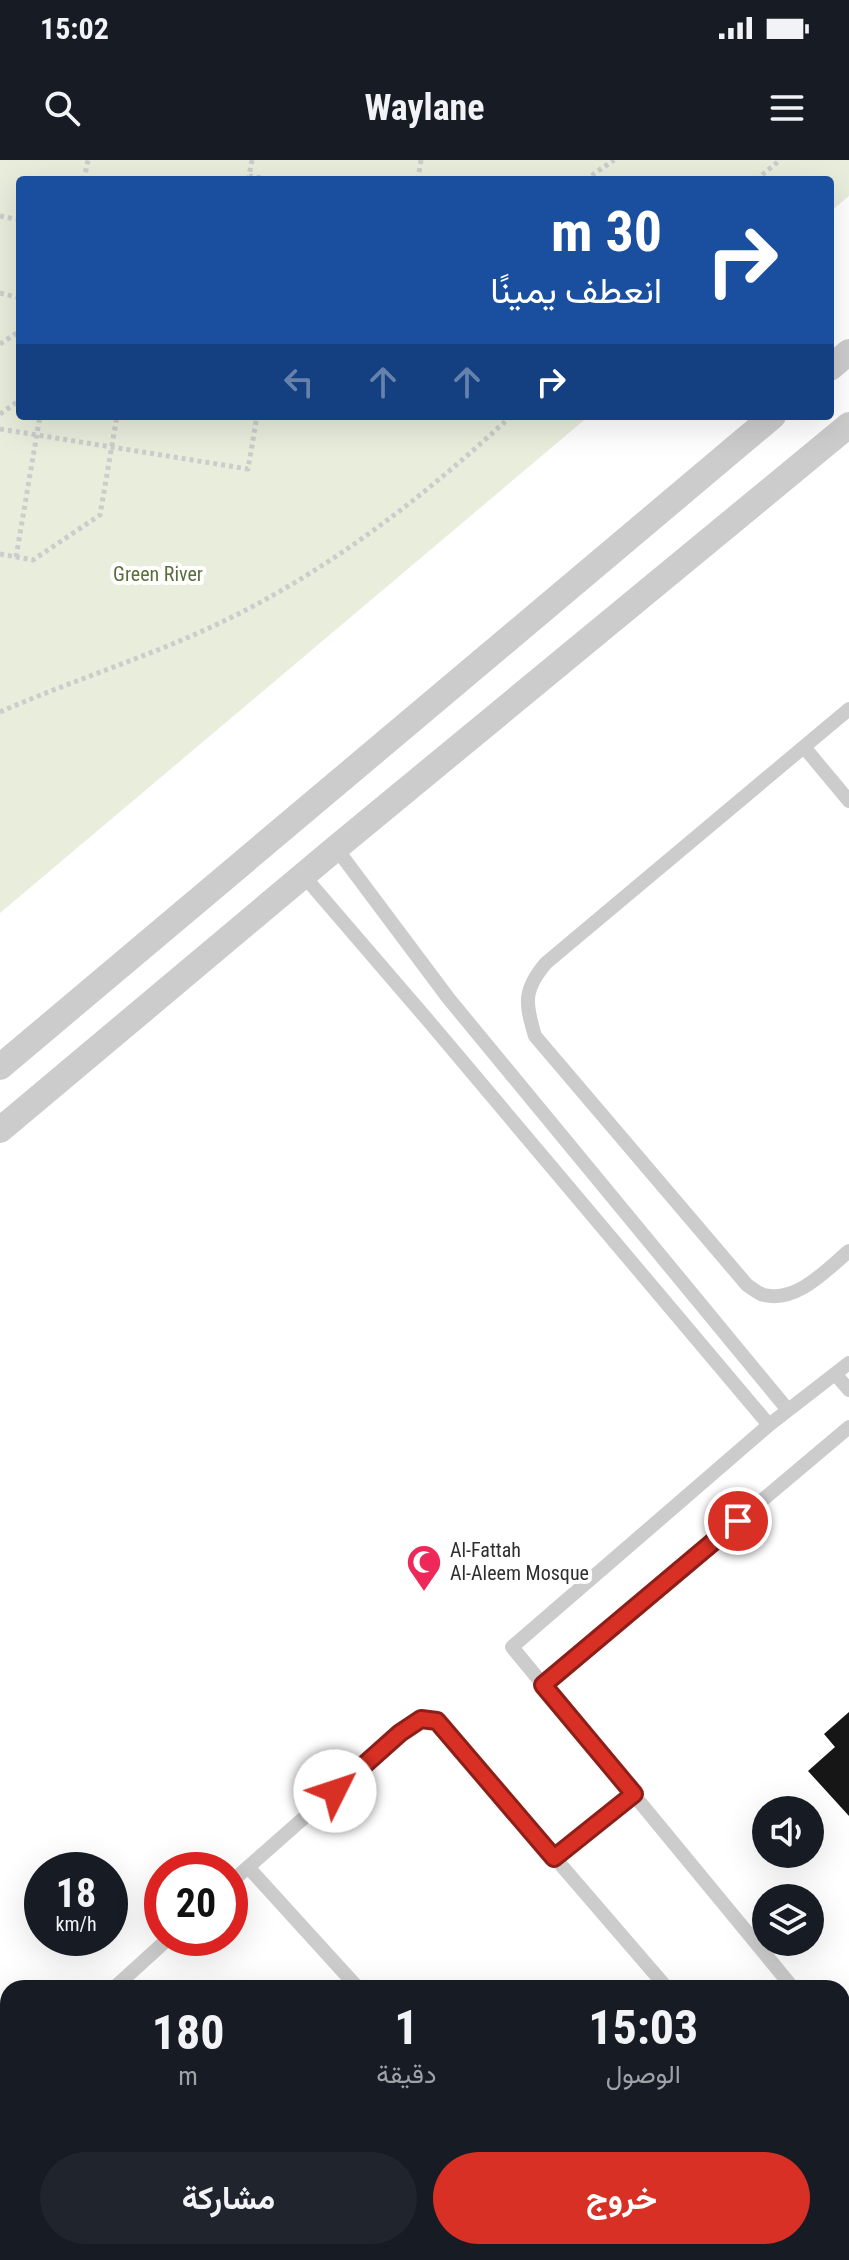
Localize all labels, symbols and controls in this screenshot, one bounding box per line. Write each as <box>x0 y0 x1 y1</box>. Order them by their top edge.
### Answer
text: 15:02 <box>40 11 109 46</box>
icon: search <box>40 86 84 130</box>
icon: menu <box>765 86 809 130</box>
text: Waylane <box>364 87 485 129</box>
text: 30 m <box>551 199 662 265</box>
icon: right <box>690 208 794 312</box>
text: انعطف يمينًا <box>490 270 662 312</box>
icon: left <box>277 360 321 404</box>
icon: ahead <box>361 360 405 404</box>
icon: ahead <box>445 360 489 404</box>
icon: right <box>529 360 573 404</box>
park label: Green River <box>113 562 203 586</box>
pin <box>704 1487 772 1555</box>
icon: arrive <box>716 1499 760 1543</box>
place label: Al-Fattah Al-Aleem Mosque <box>450 1538 589 1585</box>
mosque icon: Al-Fattah Al-Aleem Mosque <box>405 1543 443 1593</box>
position arrow <box>293 1749 377 1833</box>
map controls <box>752 1796 824 1956</box>
button: sound <box>752 1796 824 1868</box>
speed limit sign: 20 <box>144 1852 248 1956</box>
text: 18 <box>56 1870 96 1917</box>
button: layers <box>752 1884 824 1956</box>
text: km/h <box>55 1912 97 1936</box>
text: 1 <box>394 1999 418 2056</box>
text: 15:03 <box>588 1999 698 2056</box>
text: 180 <box>152 2004 225 2061</box>
text: دقيقة <box>376 2059 436 2089</box>
text: الوصول <box>606 2059 681 2089</box>
text: m <box>178 2061 198 2091</box>
button: مشاركة <box>40 2152 417 2244</box>
button: خروج <box>433 2152 810 2244</box>

